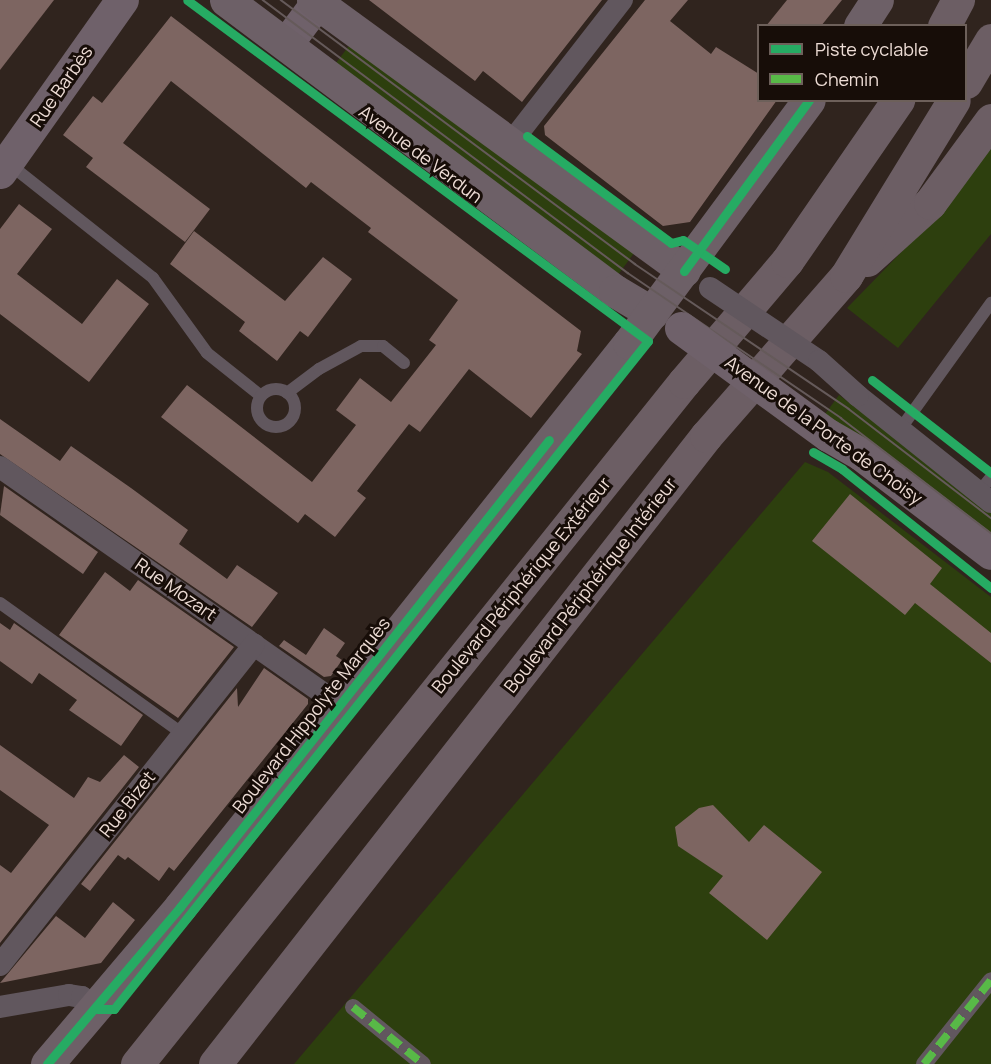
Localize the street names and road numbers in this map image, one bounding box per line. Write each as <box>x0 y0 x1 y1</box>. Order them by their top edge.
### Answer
street label: Rue Barbès <box>25 41 97 131</box>
street label: Avenue de Verdun <box>355 101 487 207</box>
street label: Avenue de la Porte de Choisy <box>721 351 927 509</box>
street label: Boulevard Périphérique Extérieur <box>427 473 615 697</box>
street label: Boulevard Périphérique Intérieur <box>499 473 681 697</box>
street label: Rue Mozart <box>131 553 221 625</box>
street label: Boulevard Hippolyte Marquès <box>228 613 394 817</box>
street label: Rue Bizet <box>94 767 160 841</box>

